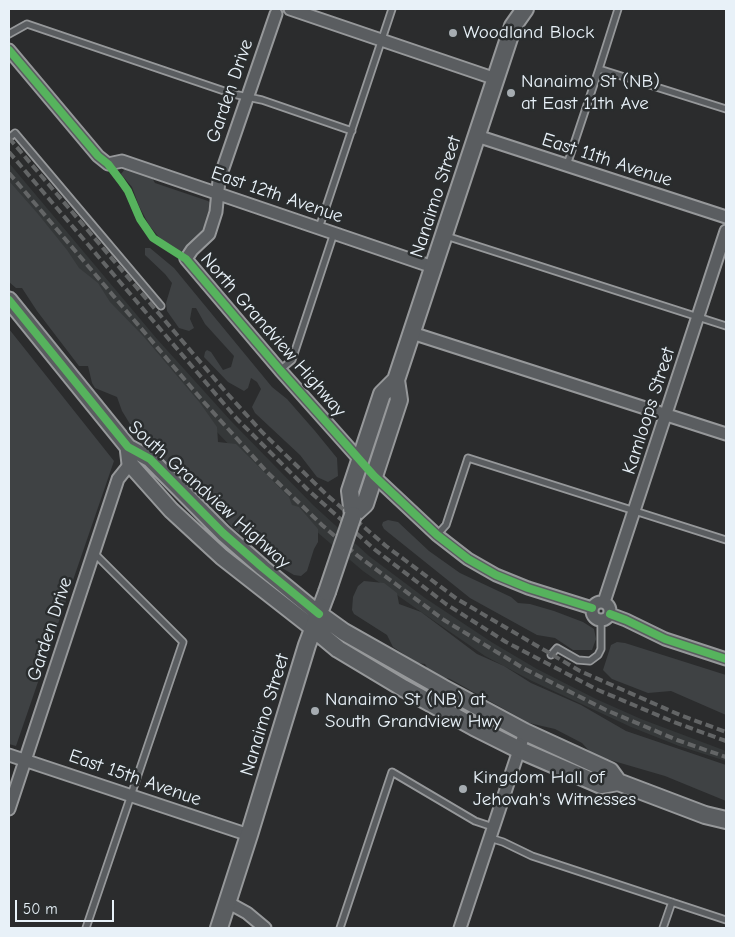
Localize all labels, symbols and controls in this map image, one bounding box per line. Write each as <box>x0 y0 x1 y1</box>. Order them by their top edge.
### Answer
place label: Woodland Block <box>463 22 594 44</box>
marker: Woodland Block <box>447 27 459 39</box>
street label: Garden Drive <box>202 36 258 146</box>
place label: Nanaimo St (NB) at East 11th Ave <box>521 71 660 115</box>
marker: Nanaimo St (NB) at East 11th Ave <box>505 87 517 99</box>
street label: East 11th Avenue <box>539 128 675 192</box>
street label: Nanaimo Street <box>406 133 466 261</box>
street label: East 12th Avenue <box>208 162 346 228</box>
street label: North Grandview Highway <box>195 248 351 422</box>
street label: Kamloops Street <box>618 345 680 477</box>
street label: South Grandview Highway <box>123 416 295 574</box>
street label: Garden Drive <box>23 574 77 684</box>
street label: Nanaimo Street <box>236 651 294 779</box>
place label: Nanaimo St (NB) at South Grandview Hwy <box>325 689 501 733</box>
marker: Nanaimo St (NB) at South Grandview Hwy <box>309 705 321 717</box>
street label: East 15th Avenue <box>66 745 204 811</box>
place label: Kingdom Hall of Jehovah's Witnesses <box>473 767 636 811</box>
marker: Kingdom Hall of Jehovah's Witnesses <box>457 783 469 795</box>
scale bar <box>18 890 116 922</box>
text: 50 m <box>23 900 58 918</box>

